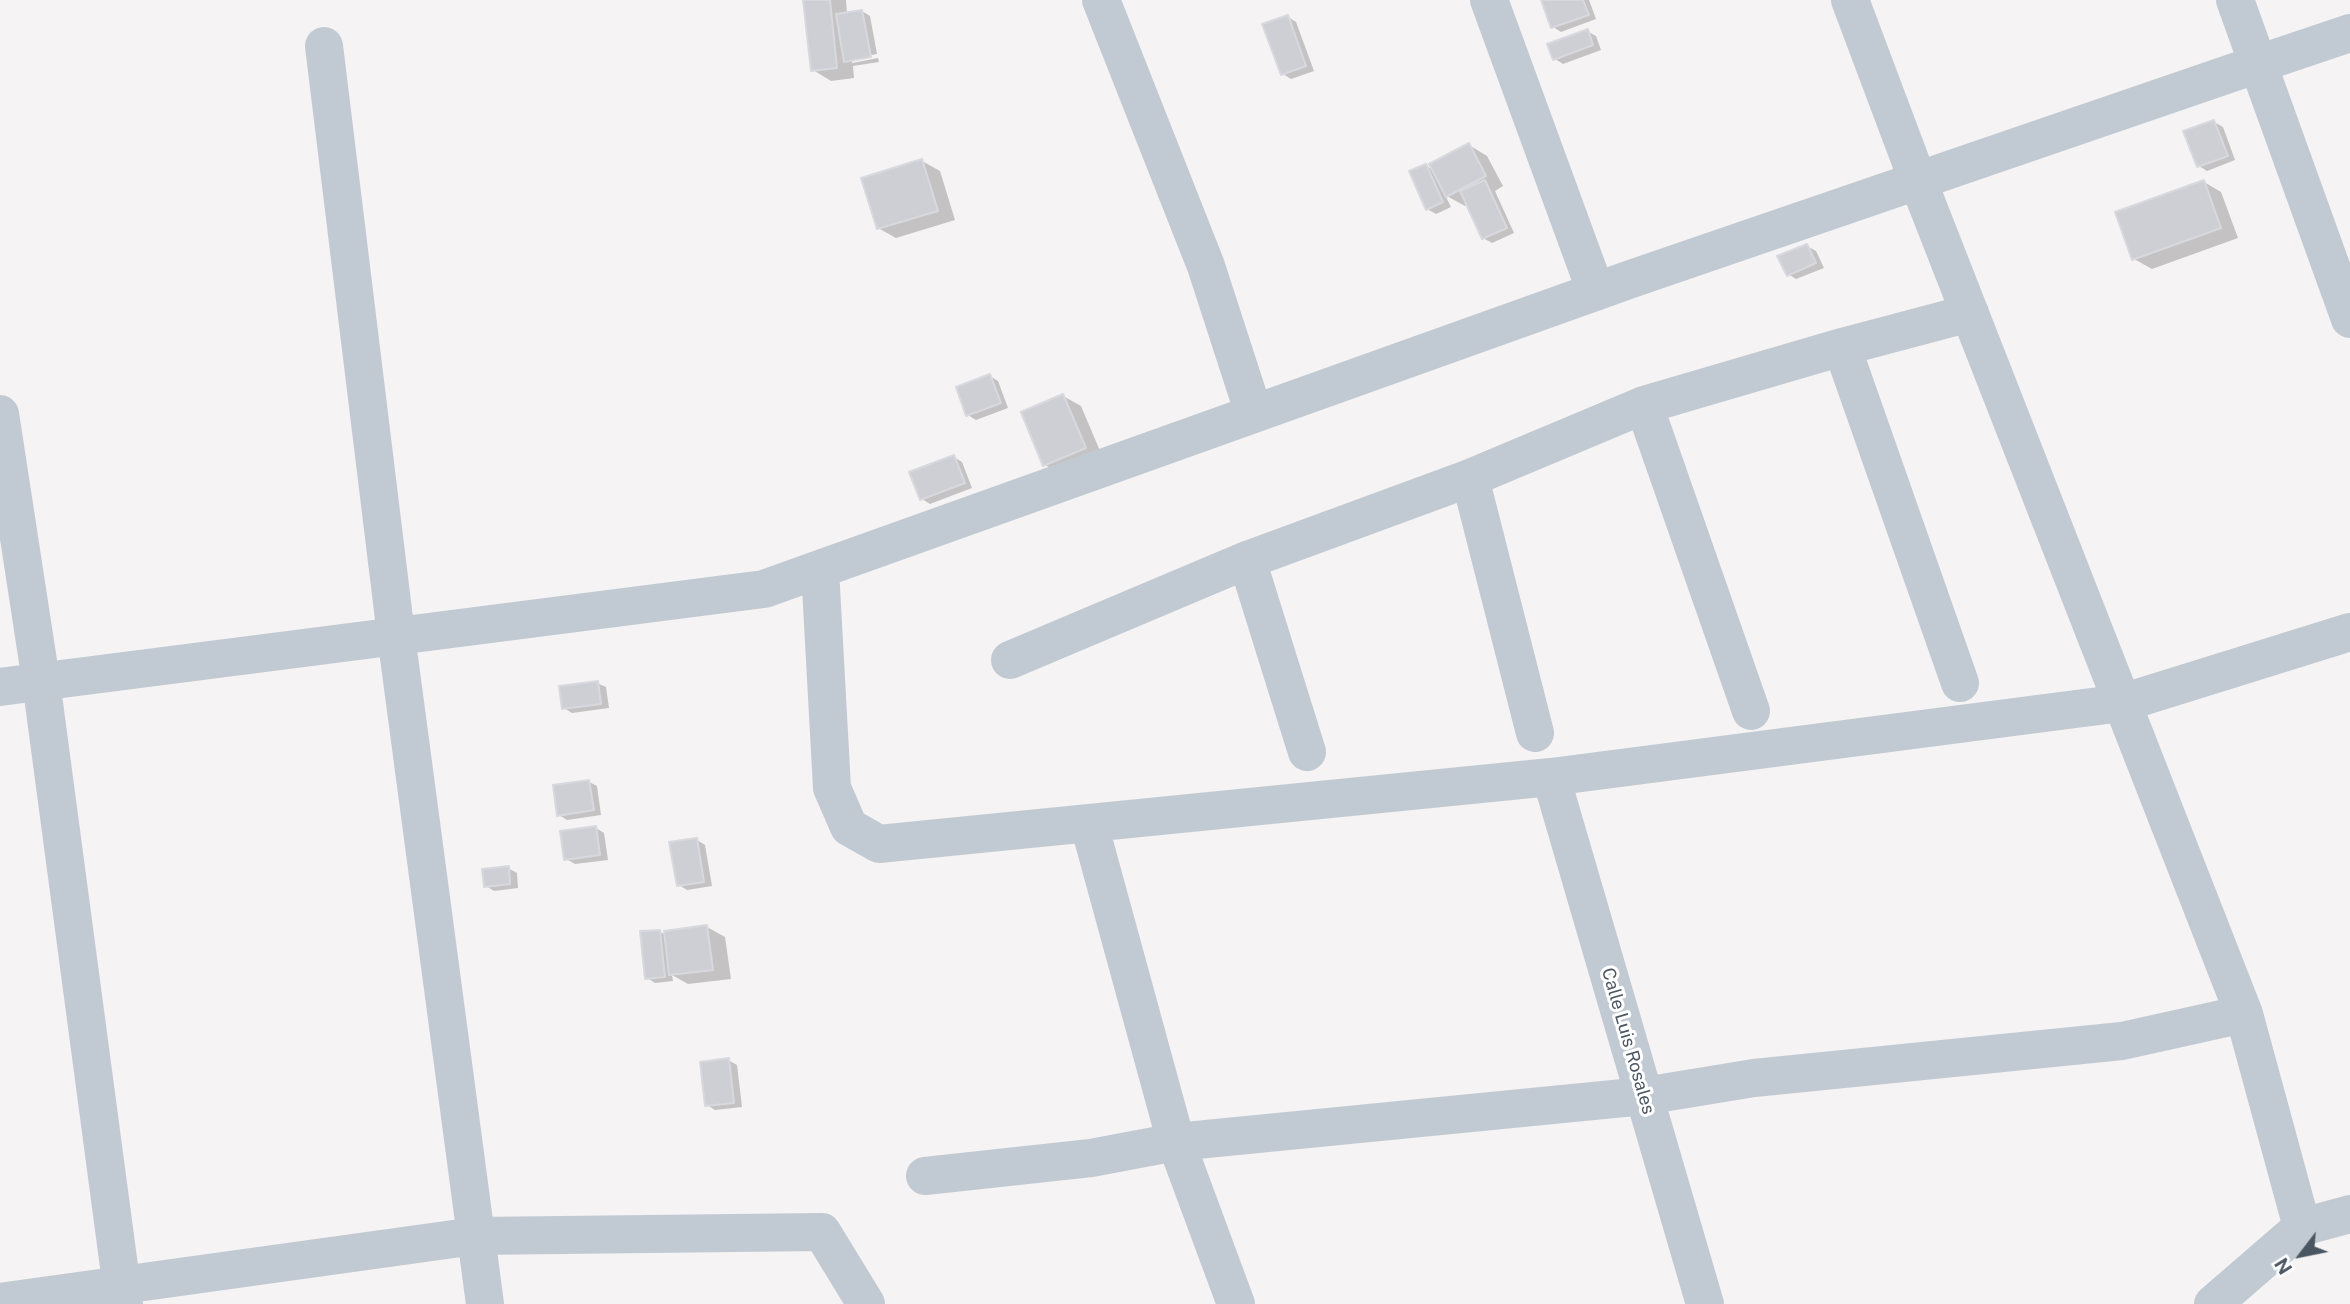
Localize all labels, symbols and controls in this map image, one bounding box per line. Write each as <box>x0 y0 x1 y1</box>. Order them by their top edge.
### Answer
street label: Calle Luis Rosales <box>1597 965 1659 1117</box>
north arrow <box>2266 1220 2336 1290</box>
text: N <box>2270 1254 2296 1278</box>

